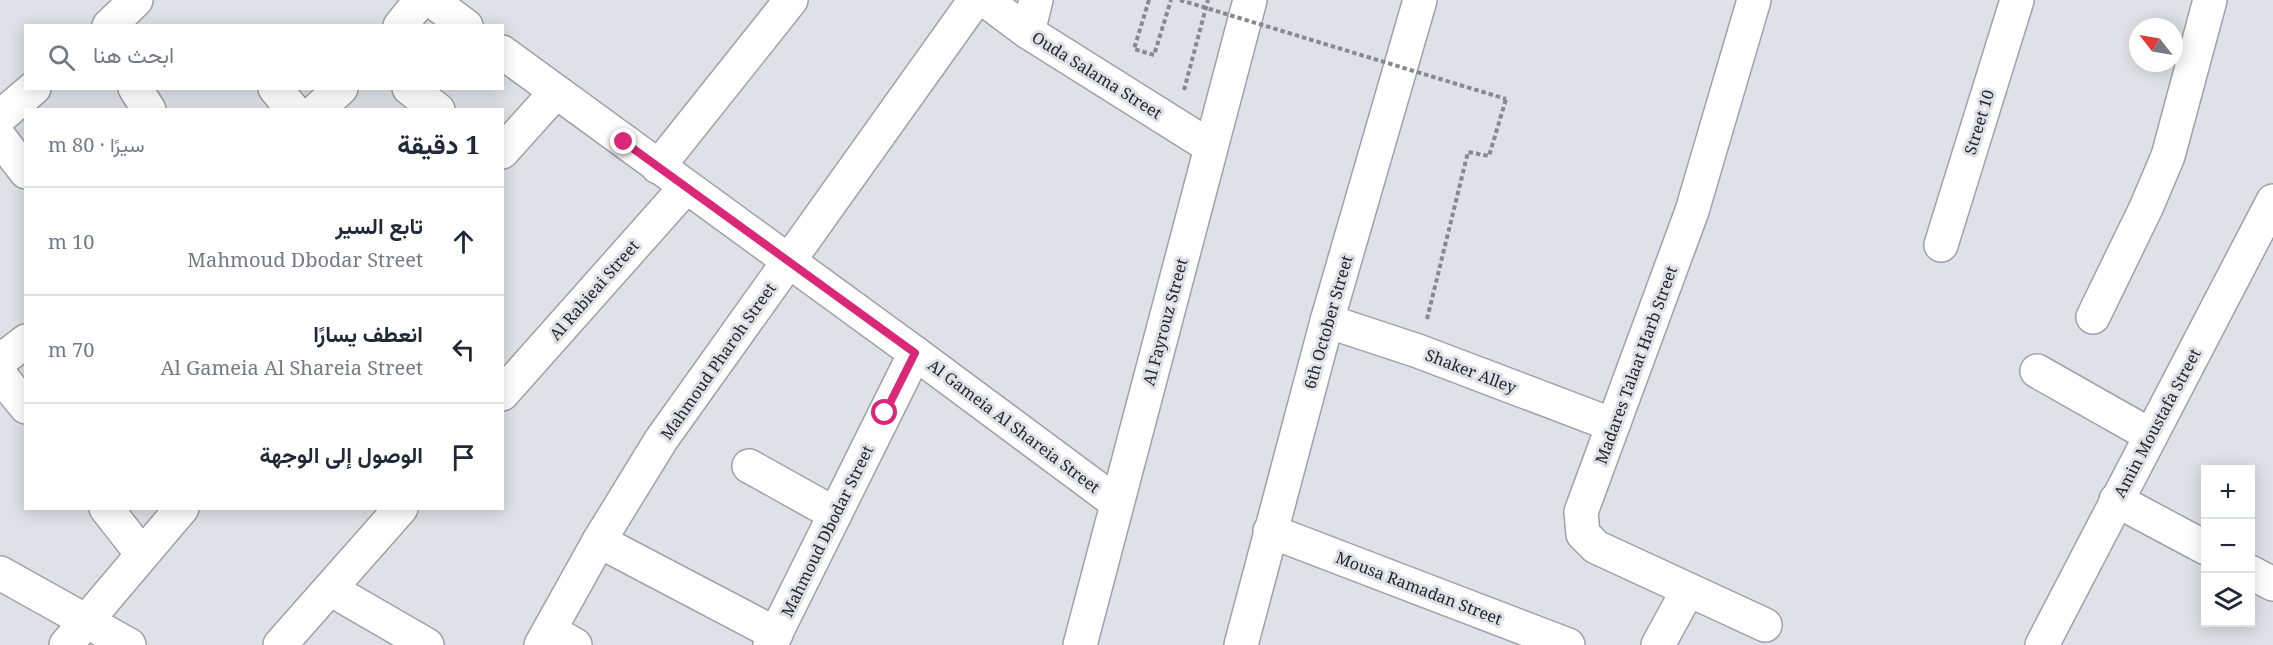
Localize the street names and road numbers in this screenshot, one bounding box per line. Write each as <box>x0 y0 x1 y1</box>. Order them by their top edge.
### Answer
street label: Ouda Salama Street <box>1028 26 1167 124</box>
street label: Street 10 <box>1959 87 1999 157</box>
street label: Al Rabieai Street <box>544 235 644 345</box>
street label: 6th October Street <box>1298 252 1358 391</box>
street label: Al Fayrouz Street <box>1137 256 1193 388</box>
street label: Madares Talaat Harb Street <box>1590 263 1682 467</box>
street label: Mahmoud Pharoh Street <box>655 278 781 444</box>
street label: Shaker Alley <box>1422 344 1521 399</box>
street label: Amin Moustafa Street <box>2108 344 2206 501</box>
street label: Al Gameia Al Shareia Street <box>923 354 1105 498</box>
street label: Mahmoud Dbodar Street <box>776 441 878 621</box>
street label: Mousa Ramadan Street <box>1333 546 1506 630</box>

